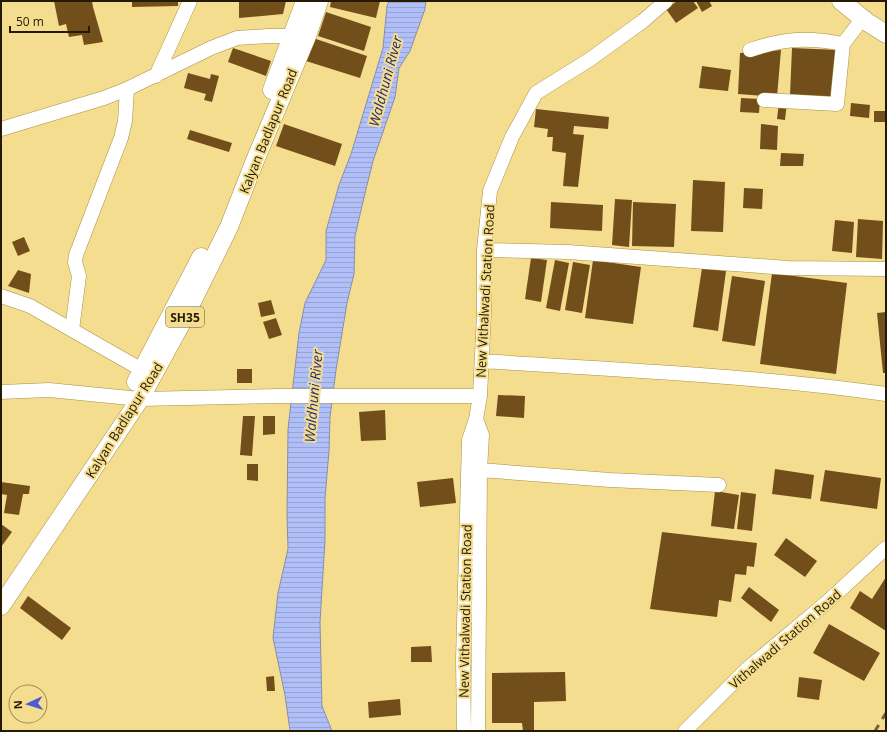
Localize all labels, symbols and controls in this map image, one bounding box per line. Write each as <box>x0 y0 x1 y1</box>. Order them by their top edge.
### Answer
scale bar <box>10 8 89 34</box>
text: 50 m <box>16 13 44 30</box>
water label: Waldhuni River <box>364 33 406 129</box>
street label: Kalyan Badlapur Road <box>235 66 301 196</box>
street label: New Vithalwadi Station Road <box>471 204 499 378</box>
road number: SH35 <box>166 307 204 327</box>
water label: Waldhuni River <box>299 348 327 443</box>
street label: Kalyan Badlapur Road <box>81 359 167 481</box>
street label: New Vithalwadi Station Road <box>454 524 476 698</box>
street label: Vithalwadi Station Road <box>725 585 845 693</box>
north arrow <box>8 684 48 724</box>
text: N <box>10 700 25 710</box>

